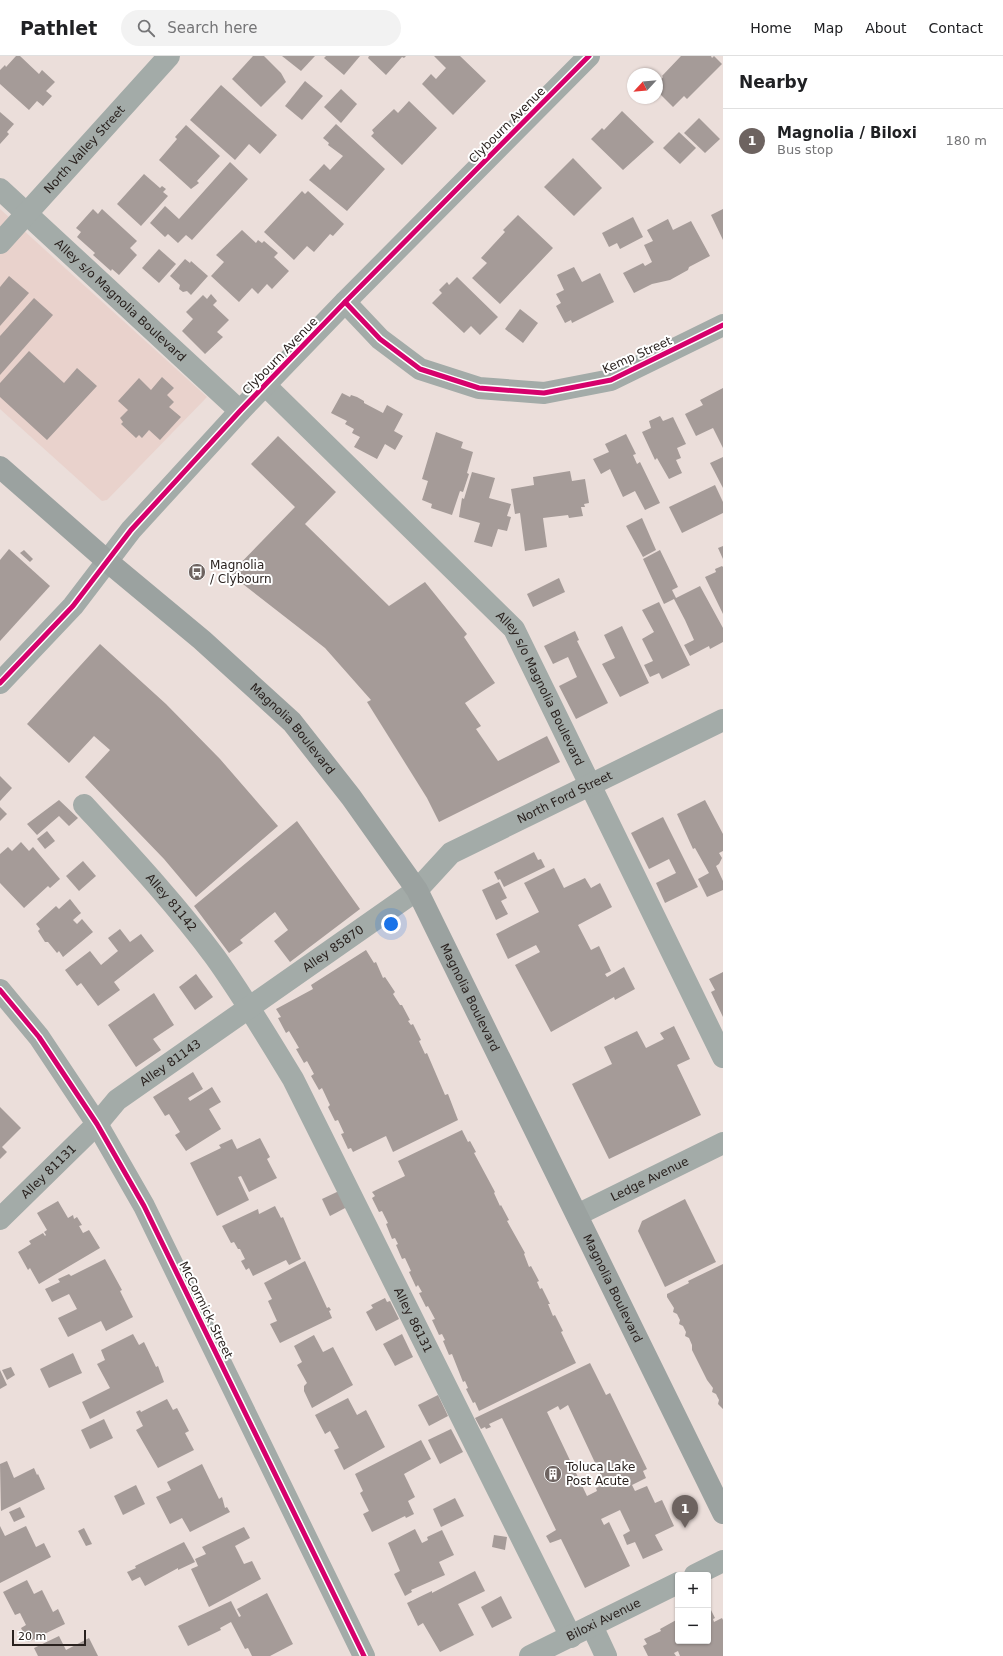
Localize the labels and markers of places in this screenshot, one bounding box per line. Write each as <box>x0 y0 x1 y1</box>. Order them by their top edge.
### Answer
place label: Magnolia / Clybourn <box>210 558 272 586</box>
bus stop icon: Magnolia / Clybourn <box>187 562 207 582</box>
place label: Toluca Lake Post Acute <box>565 1460 635 1488</box>
building icon: Toluca Lake Post Acute <box>543 1464 563 1484</box>
pin: 1 <box>672 1495 698 1528</box>

